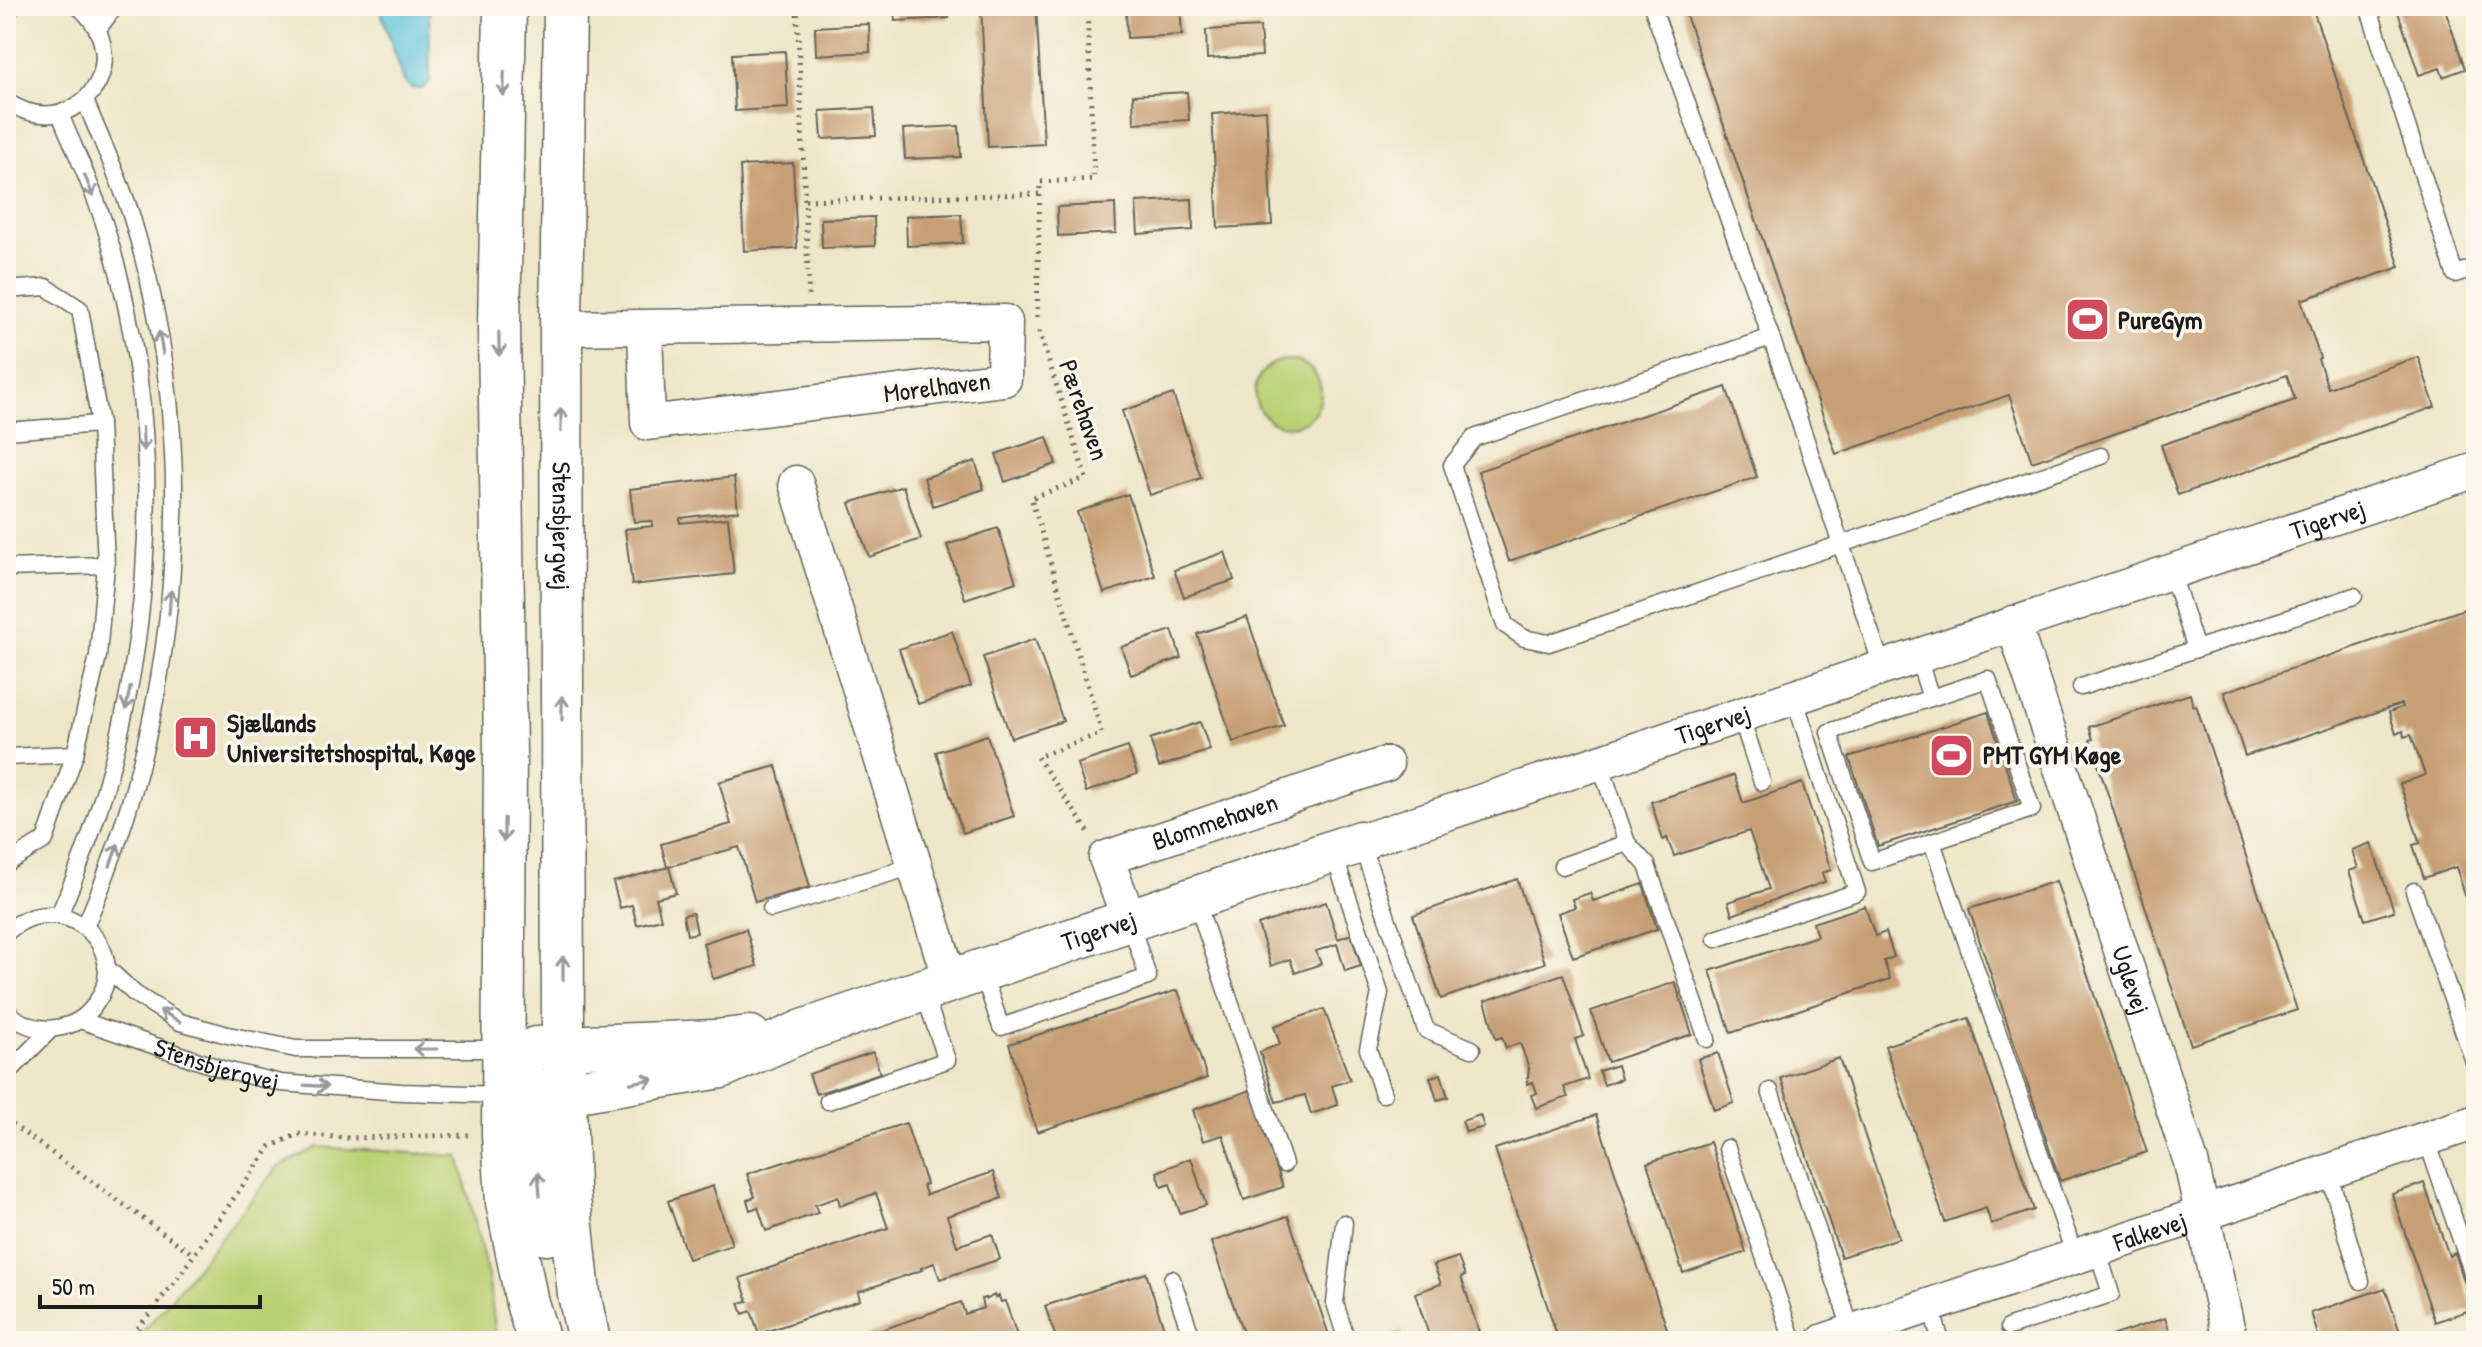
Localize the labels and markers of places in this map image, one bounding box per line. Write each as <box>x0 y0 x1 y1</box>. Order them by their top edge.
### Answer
sports icon: PureGym <box>2063 296 2111 344</box>
place label: PureGym <box>2118 302 2203 338</box>
place label: Sjællands Universitetshospital, Køge <box>227 705 476 771</box>
hospital icon: Sjællands Universitetshospital, Køge <box>172 714 220 762</box>
sports icon: PMT GYM Køge <box>1928 731 1976 779</box>
place label: PMT GYM Køge <box>1983 737 2122 773</box>

